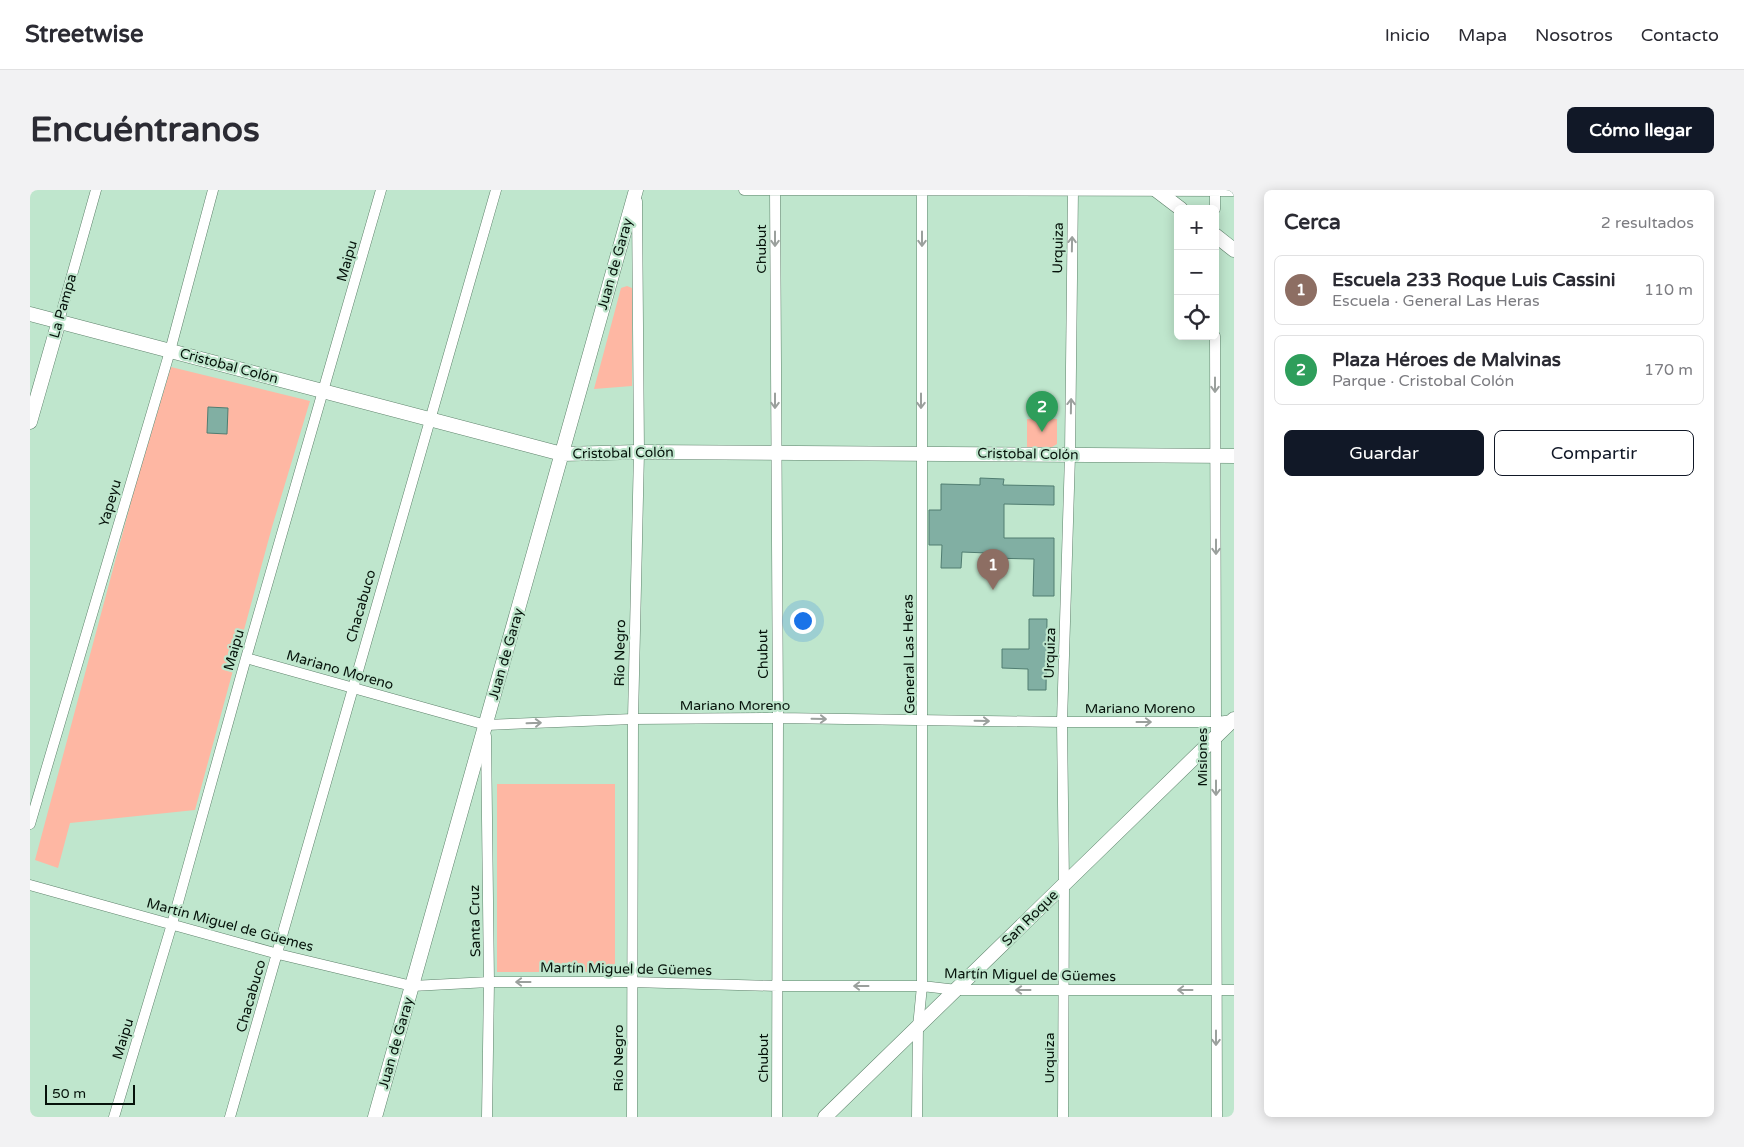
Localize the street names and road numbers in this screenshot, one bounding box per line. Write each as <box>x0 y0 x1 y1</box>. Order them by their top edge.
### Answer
street label: Juan de Garay <box>594 216 636 312</box>
street label: Urquiza <box>1049 222 1067 274</box>
street label: Chubut <box>753 224 770 274</box>
street label: Maipu <box>333 238 361 284</box>
street label: La Pampa <box>46 272 80 340</box>
street label: Cristobal Colón <box>178 345 280 387</box>
street label: Cristobal Colón <box>572 444 674 462</box>
street label: Cristobal Colón <box>977 445 1079 463</box>
street label: Yapeyu <box>95 477 125 529</box>
street label: Chacabuco <box>343 568 379 644</box>
street label: General Las Heras <box>899 594 919 714</box>
street label: Juan de Garay <box>485 606 527 702</box>
street label: Río Negro <box>611 619 629 687</box>
street label: Maipu <box>220 627 248 673</box>
street label: Urquiza <box>1041 627 1059 679</box>
street label: Chubut <box>754 628 772 679</box>
street label: Mariano Moreno <box>284 647 396 693</box>
street label: Mariano Moreno <box>680 697 790 714</box>
street label: Mariano Moreno <box>1085 700 1195 717</box>
street label: Misiones <box>1194 727 1211 786</box>
street label: Santa Cruz <box>466 885 484 957</box>
street label: San Roque <box>998 886 1062 950</box>
street label: Martín Miguel de Güemes <box>145 895 316 956</box>
street label: Chacabuco <box>233 958 269 1034</box>
street label: Martín Miguel de Güemes <box>540 959 712 979</box>
street label: Martín Miguel de Güemes <box>944 965 1116 985</box>
street label: Juan de Garay <box>375 995 417 1091</box>
street label: Maipu <box>109 1016 137 1062</box>
street label: Río Negro <box>610 1024 627 1092</box>
street label: Urquiza <box>1041 1032 1058 1084</box>
street label: Chubut <box>755 1033 772 1083</box>

